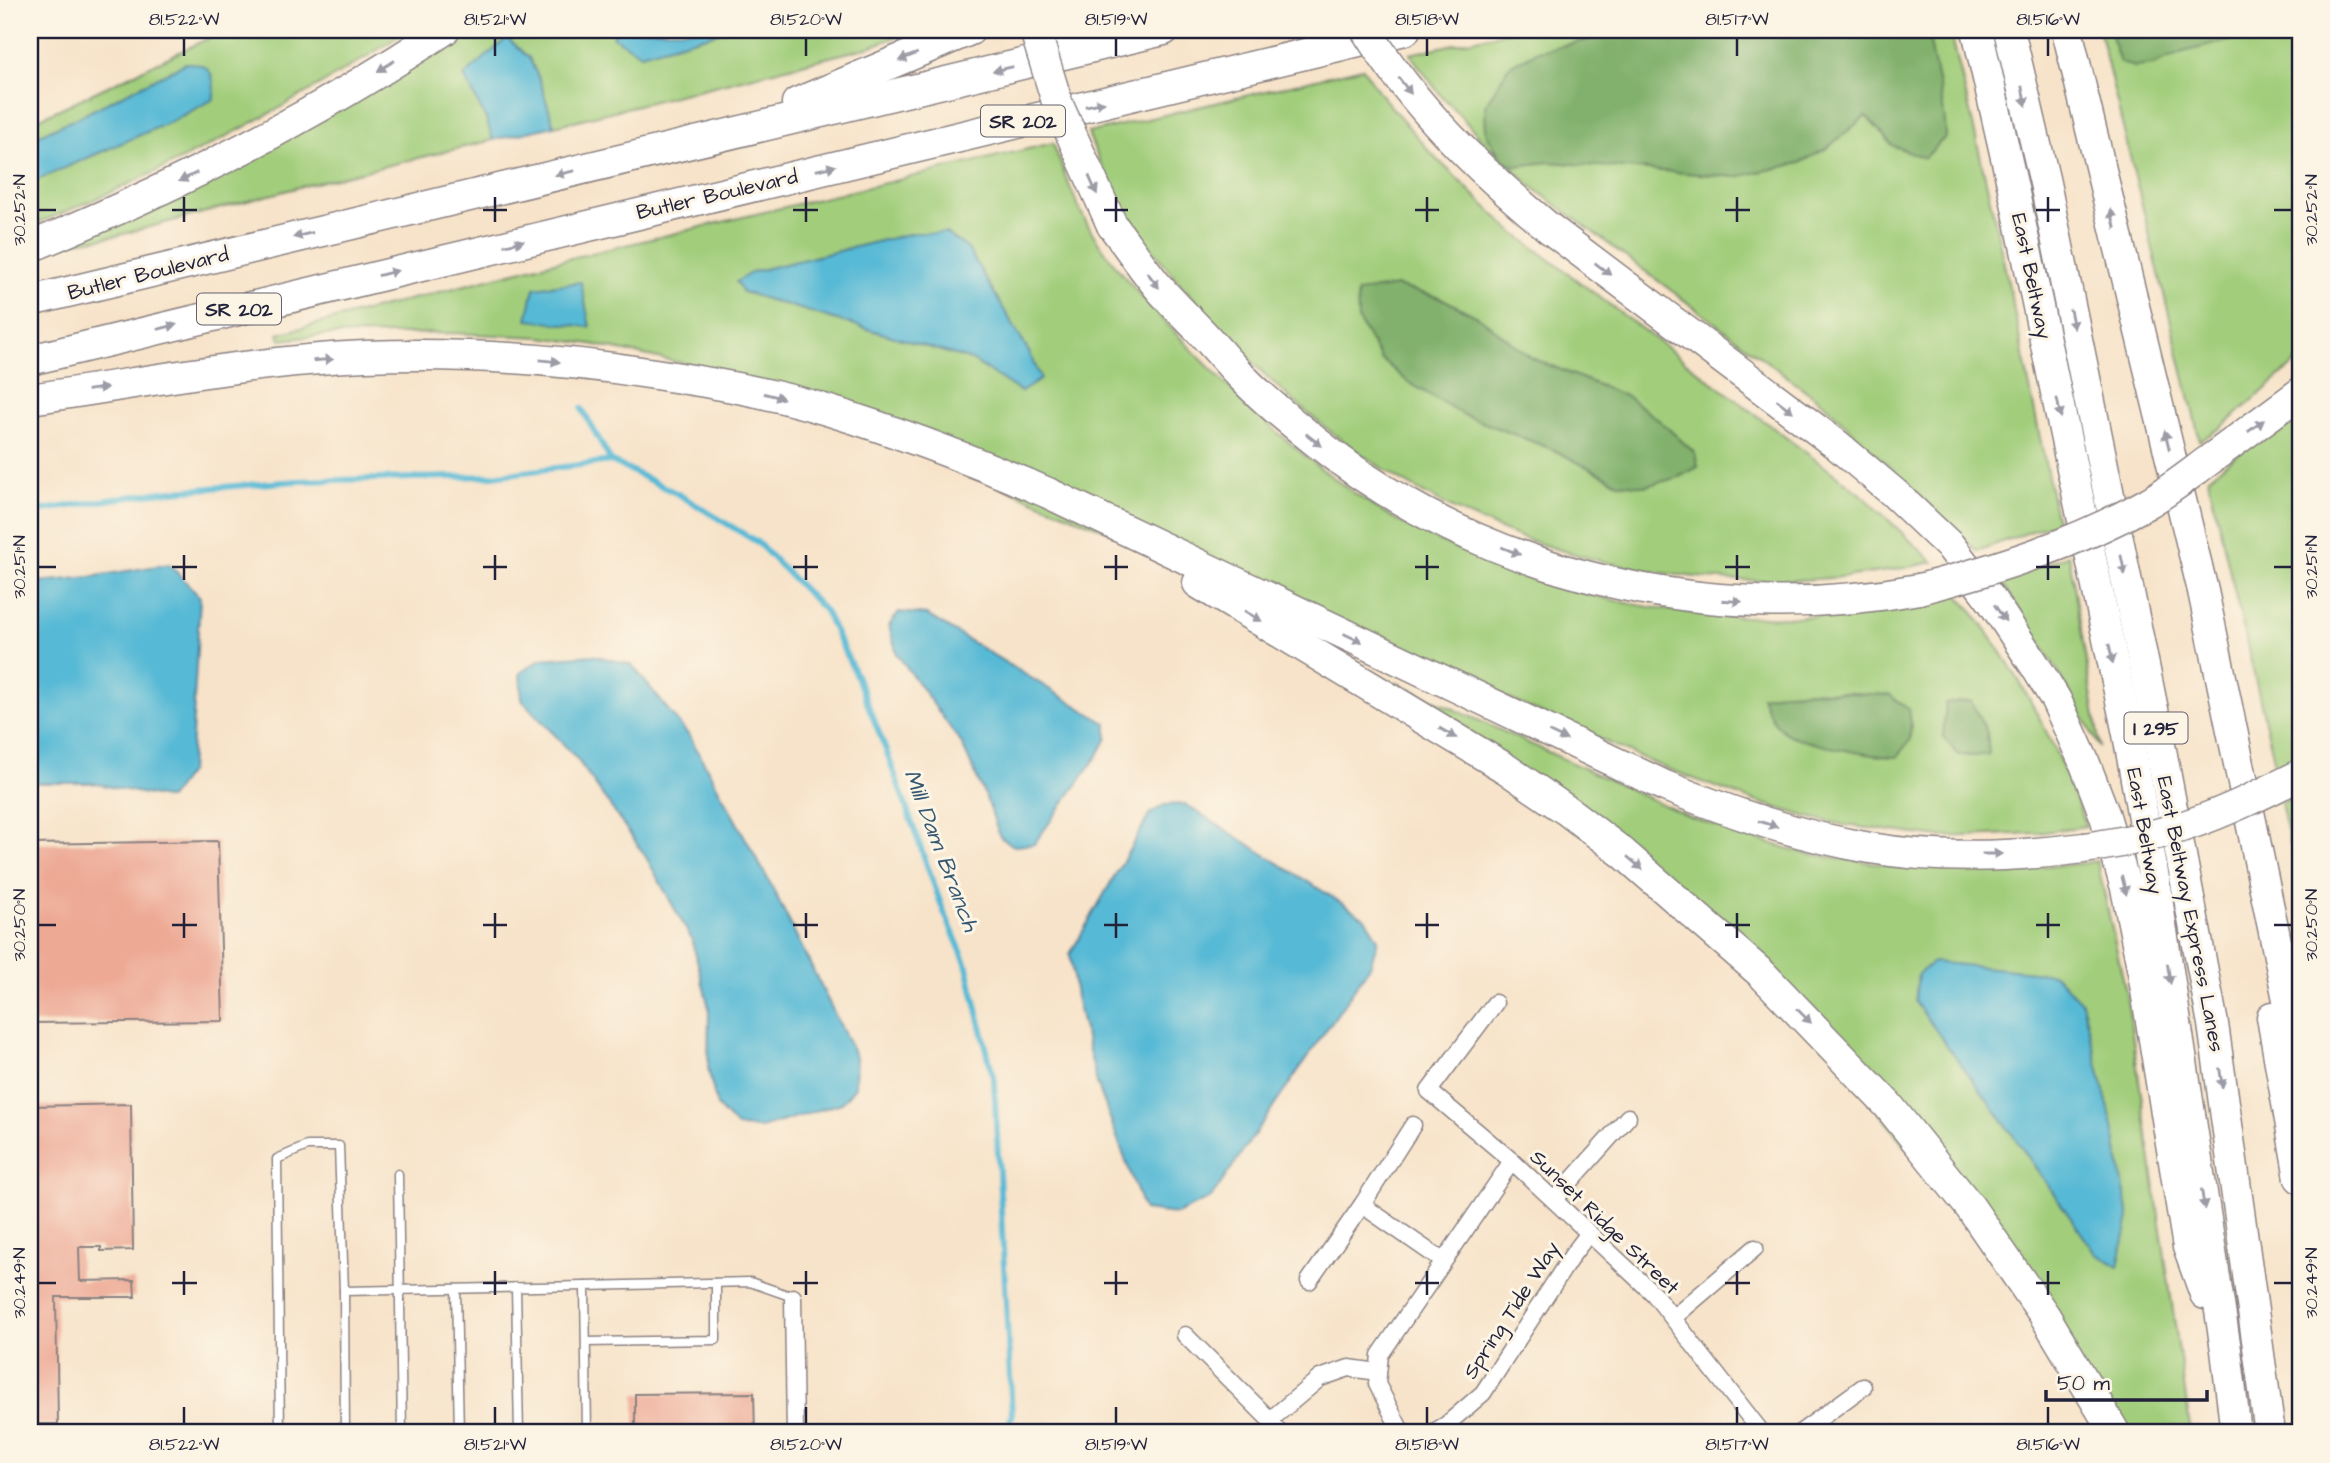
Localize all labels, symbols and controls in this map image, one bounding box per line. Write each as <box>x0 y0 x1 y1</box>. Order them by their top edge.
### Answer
text: 81.522°W <box>149 7 219 32</box>
text: 81.521°W <box>464 7 526 32</box>
text: 81.520°W <box>770 7 842 32</box>
text: 81.519°W <box>1085 7 1147 32</box>
text: 81.518°W <box>1395 7 1459 32</box>
text: 81.517°W <box>1705 7 1769 32</box>
text: 81.516°W <box>2016 7 2080 32</box>
one-way arrow <box>897 52 918 63</box>
one-way arrow <box>377 60 396 73</box>
one-way arrow <box>992 63 1014 74</box>
one-way arrow <box>1398 76 1413 94</box>
one-way arrow <box>2019 85 2030 107</box>
one-way arrow <box>1084 98 1106 109</box>
road number: SR 202 <box>981 105 1065 136</box>
street label: Butler Boulevard <box>634 162 801 227</box>
one-way arrow <box>816 162 838 173</box>
one-way arrow <box>554 167 576 178</box>
one-way arrow <box>178 171 198 182</box>
text: 30.252°N <box>7 174 32 246</box>
text: 30.252°N <box>2299 174 2324 246</box>
one-way arrow <box>1087 175 1099 195</box>
one-way arrow <box>2108 208 2119 230</box>
street label: East Beltway <box>2002 211 2059 343</box>
one-way arrow <box>292 230 314 241</box>
one-way arrow <box>503 237 525 248</box>
street label: Butler Boulevard <box>65 239 232 307</box>
one-way arrow <box>1594 261 1612 275</box>
one-way arrow <box>378 267 400 278</box>
one-way arrow <box>1146 270 1161 288</box>
road number: SR 202 <box>197 294 281 324</box>
one-way arrow <box>2067 308 2078 330</box>
one-way arrow <box>157 321 179 332</box>
one-way arrow <box>312 354 334 365</box>
one-way arrow <box>539 355 561 366</box>
one-way arrow <box>86 384 108 395</box>
one-way arrow <box>764 391 786 402</box>
one-way arrow <box>2054 397 2065 419</box>
one-way arrow <box>1776 398 1794 412</box>
one-way arrow <box>2247 419 2266 433</box>
one-way arrow <box>2161 429 2172 451</box>
one-way arrow <box>1305 432 1322 447</box>
text: 30.251°N <box>7 535 32 599</box>
text: 30.251°N <box>2299 535 2324 599</box>
one-way arrow <box>1501 546 1522 557</box>
one-way arrow <box>2118 554 2129 576</box>
one-way arrow <box>1722 596 1744 607</box>
one-way arrow <box>1993 604 2007 622</box>
one-way arrow <box>1244 610 1263 623</box>
one-way arrow <box>1343 632 1363 644</box>
one-way arrow <box>2106 643 2117 665</box>
road number: I 295 <box>2124 712 2188 744</box>
one-way arrow <box>1439 727 1458 740</box>
one-way arrow <box>1548 730 1568 741</box>
water label: Mill Dam Branch <box>896 765 987 937</box>
street label: East Beltway <box>2117 766 2170 897</box>
street label: East Beltway Express Lanes <box>2148 774 2231 1055</box>
one-way arrow <box>1757 819 1778 829</box>
one-way arrow <box>1981 848 2003 860</box>
one-way arrow <box>1626 855 1644 871</box>
one-way arrow <box>2119 874 2130 896</box>
text: 30.250°N <box>7 889 32 961</box>
text: 30.250°N <box>2299 889 2324 961</box>
one-way arrow <box>2164 964 2175 986</box>
one-way arrow <box>1795 1007 1812 1024</box>
one-way arrow <box>2216 1067 2227 1089</box>
street label: Sunset Ridge Street <box>1522 1143 1686 1303</box>
one-way arrow <box>2198 1188 2209 1210</box>
street label: Spring Tide Way <box>1456 1236 1569 1386</box>
text: 30.249°N <box>7 1247 32 1319</box>
text: 30.249°N <box>2299 1247 2324 1319</box>
scale bar <box>2046 1358 2208 1402</box>
text: 50 m <box>2057 1369 2111 1398</box>
text: 81.522°W <box>149 1432 219 1457</box>
text: 81.521°W <box>464 1432 526 1457</box>
text: 81.520°W <box>770 1432 842 1457</box>
text: 81.519°W <box>1085 1432 1147 1457</box>
text: 81.518°W <box>1395 1432 1459 1457</box>
text: 81.517°W <box>1705 1432 1769 1457</box>
text: 81.516°W <box>2016 1432 2080 1457</box>

